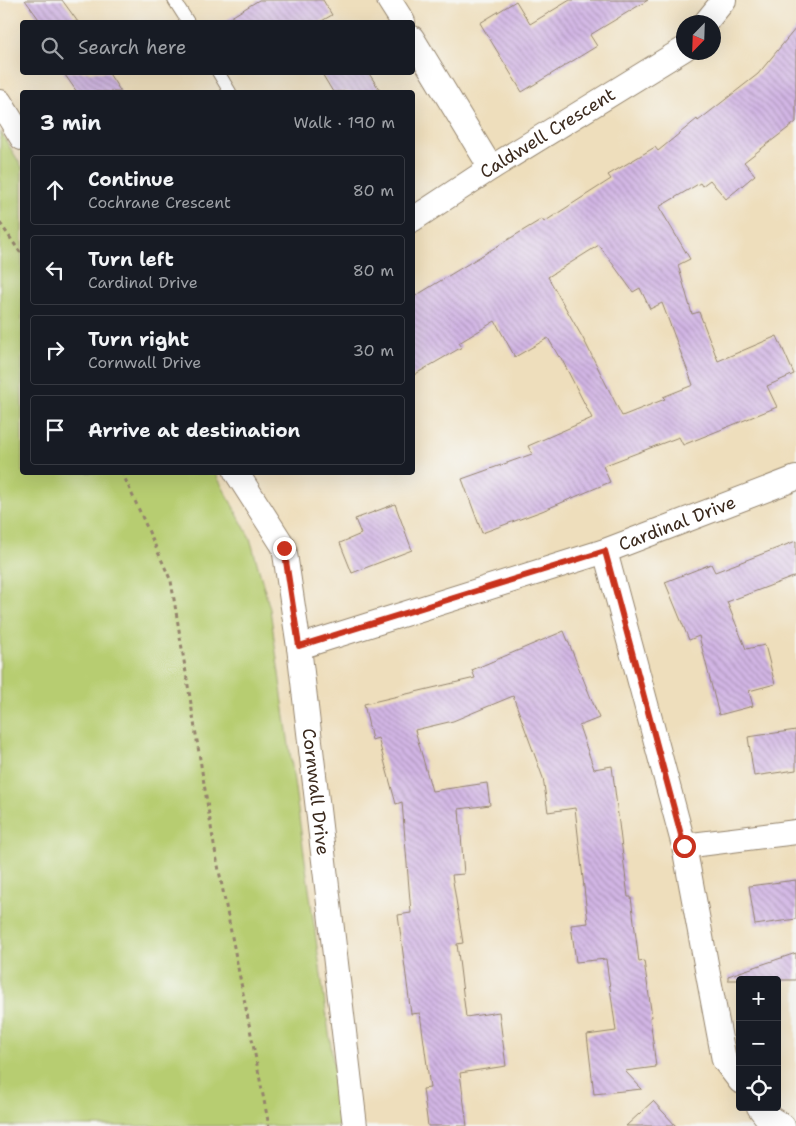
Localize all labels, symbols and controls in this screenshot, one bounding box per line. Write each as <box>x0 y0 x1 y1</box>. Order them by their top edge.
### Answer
north arrow <box>676 15 721 60</box>
search box <box>20 20 415 75</box>
icon: search <box>38 34 66 62</box>
text: Search here <box>78 35 187 60</box>
street label: Caldwell Crescent <box>475 82 620 184</box>
text: 3 min <box>40 109 101 137</box>
text: Walk · 190 m <box>293 112 395 133</box>
text: Continue <box>88 167 174 192</box>
icon: ahead <box>41 176 69 204</box>
text: 80 m <box>353 180 394 201</box>
text: Cochrane Crescent <box>88 192 231 213</box>
text: Turn left <box>88 247 174 272</box>
icon: left <box>41 256 69 284</box>
text: 80 m <box>353 260 394 281</box>
text: Cardinal Drive <box>88 272 198 293</box>
text: Turn right <box>88 327 189 352</box>
icon: right <box>41 336 69 364</box>
text: 30 m <box>353 340 394 361</box>
text: Cornwall Drive <box>88 352 201 373</box>
icon: arrive <box>41 416 69 444</box>
text: Arrive at destination <box>88 418 300 443</box>
street label: Cardinal Drive <box>615 490 739 557</box>
route end <box>273 537 296 560</box>
street label: Cornwall Drive <box>297 727 335 857</box>
route start <box>673 835 696 858</box>
map controls <box>736 976 781 1111</box>
button: + <box>736 976 781 1021</box>
button: − <box>736 1021 781 1066</box>
button: locate <box>736 1066 781 1111</box>

